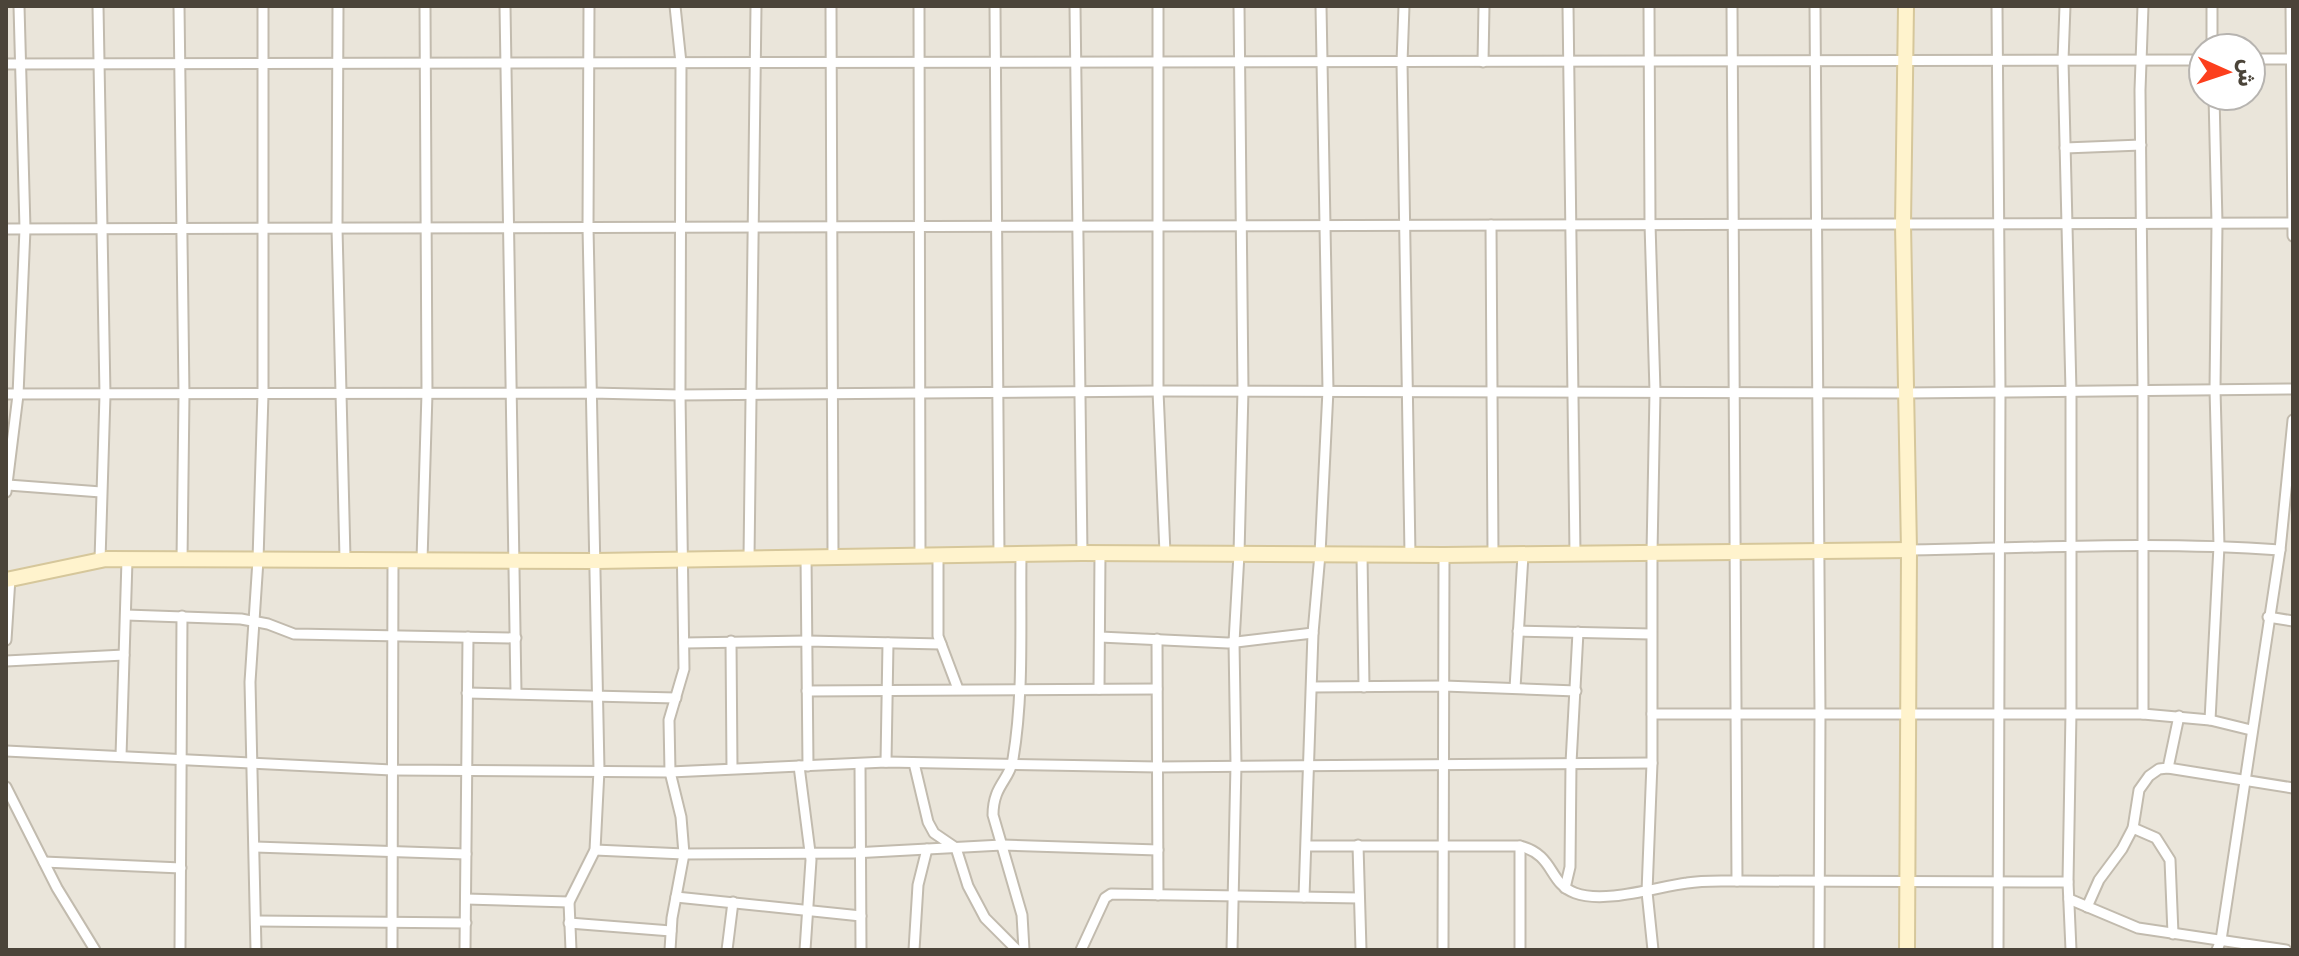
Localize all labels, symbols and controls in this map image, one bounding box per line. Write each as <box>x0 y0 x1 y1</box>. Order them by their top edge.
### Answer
north arrow <box>2187 32 2267 112</box>
text: ش <box>2232 58 2261 88</box>

